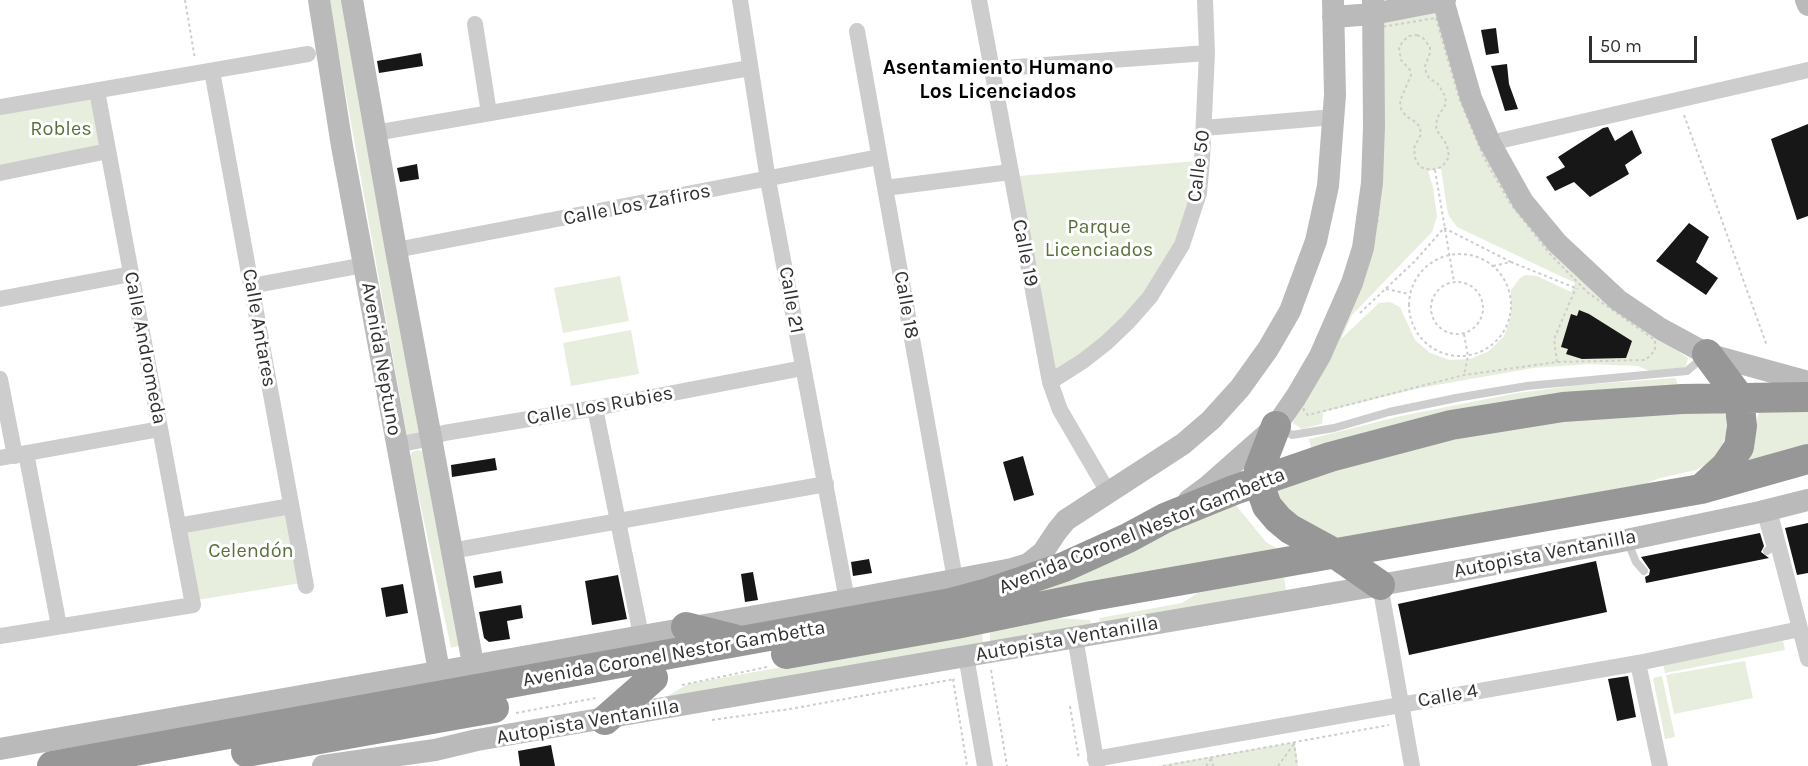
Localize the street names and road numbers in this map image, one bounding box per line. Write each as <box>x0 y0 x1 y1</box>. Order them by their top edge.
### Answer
street label: Calle 50 <box>1183 128 1215 204</box>
street label: Calle Los Zafiros <box>561 179 713 231</box>
street label: Calle 19 <box>1007 217 1043 289</box>
street label: Calle 21 <box>773 265 809 335</box>
street label: Calle Antares <box>237 267 281 389</box>
street label: Calle 18 <box>888 269 924 341</box>
street label: Calle Andromeda <box>118 270 172 426</box>
street label: Avenida Neptuno <box>356 280 406 438</box>
street label: Calle Los Rubies <box>525 381 675 431</box>
street label: Avenida Coronel Nestor Gambetta <box>995 462 1289 600</box>
street label: Autopista Ventanilla <box>1452 525 1638 583</box>
street label: Autopista Ventanilla <box>974 611 1160 667</box>
street label: Avenida Coronel Nestor Gambetta <box>521 616 827 692</box>
street label: Calle 4 <box>1416 679 1480 713</box>
street label: Autopista Ventanilla <box>495 694 681 750</box>

